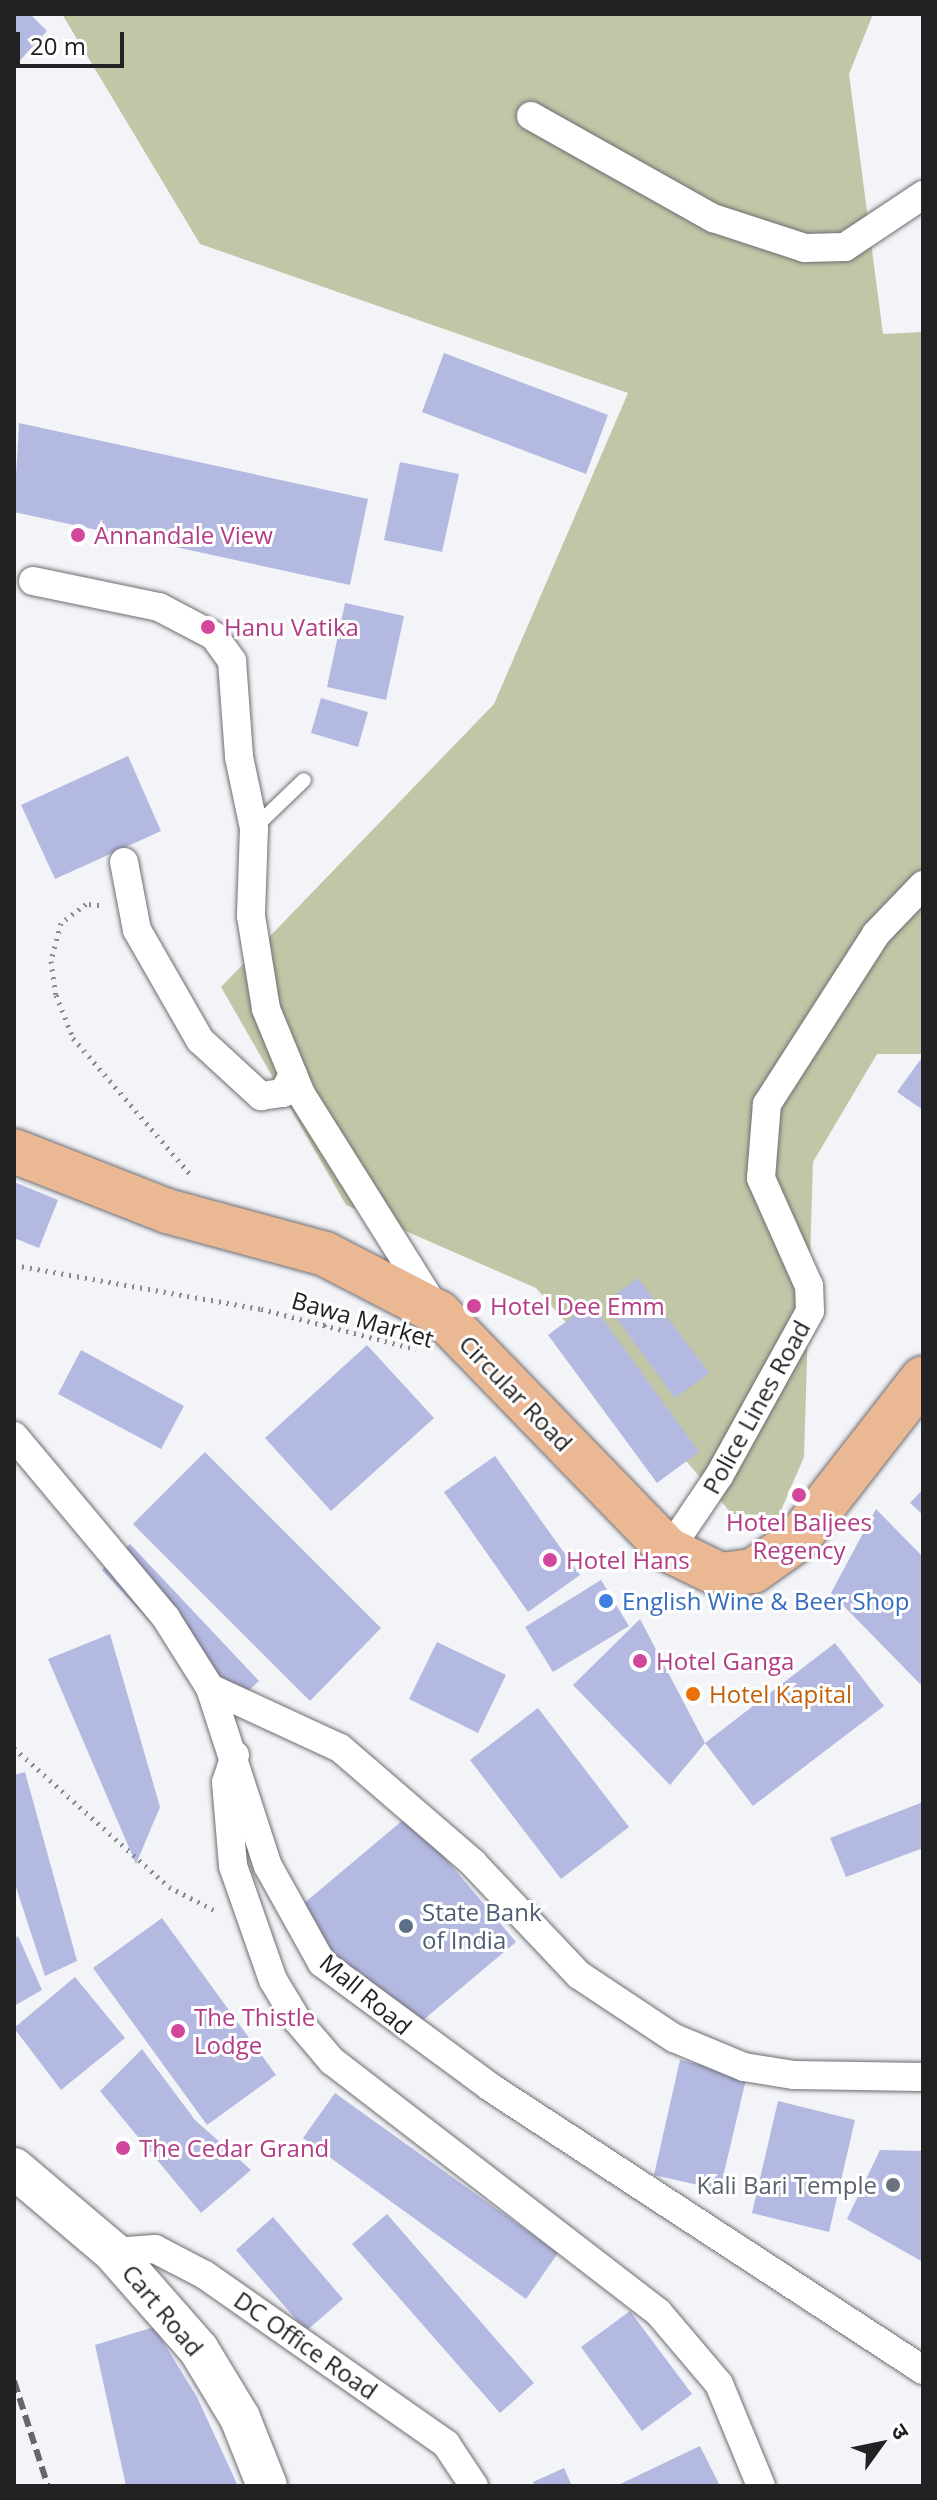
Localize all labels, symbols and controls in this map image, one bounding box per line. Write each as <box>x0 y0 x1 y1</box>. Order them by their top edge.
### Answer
scale bar <box>20 16 128 66</box>
text: 20 m <box>30 29 86 62</box>
place label: Annandale View <box>94 521 273 549</box>
marker: Annandale View <box>69 526 87 544</box>
place label: Hanu Vatika <box>224 613 359 641</box>
marker: Hanu Vatika <box>199 618 217 636</box>
street label: Bawa Market <box>289 1285 437 1353</box>
place label: Hotel Dee Emm <box>490 1292 665 1320</box>
marker: Hotel Dee Emm <box>465 1297 483 1315</box>
street label: Police Lines Road <box>696 1315 816 1499</box>
street label: Circular Road <box>454 1329 578 1457</box>
marker: Hotel Baljees Regency <box>790 1486 808 1504</box>
place label: Hotel Baljees Regency <box>726 1508 872 1564</box>
place label: Hotel Hans <box>566 1546 690 1574</box>
marker: Hotel Hans <box>541 1551 559 1569</box>
place label: English Wine & Beer Shop <box>622 1587 909 1615</box>
marker: English Wine & Beer Shop <box>597 1592 615 1610</box>
place label: Hotel Ganga <box>656 1647 794 1675</box>
marker: Hotel Ganga <box>631 1652 649 1670</box>
place label: Hotel Kapital <box>709 1680 852 1708</box>
marker: Hotel Kapital <box>684 1685 702 1703</box>
place label: State Bank of India <box>422 1898 541 1954</box>
marker: State Bank of India <box>397 1917 415 1935</box>
street label: Mall Road <box>314 1947 418 2041</box>
place label: The Thistle Lodge <box>194 2003 315 2059</box>
marker: The Thistle Lodge <box>169 2022 187 2040</box>
place label: The Cedar Grand <box>139 2134 329 2162</box>
marker: The Cedar Grand <box>114 2139 132 2157</box>
place label: Kali Bari Temple <box>697 2171 877 2199</box>
marker: Kali Bari Temple <box>884 2176 902 2194</box>
street label: Cart Road <box>117 2258 209 2362</box>
street label: DC Office Road <box>229 2285 383 2405</box>
north arrow <box>841 2404 921 2484</box>
text: उ <box>885 2417 917 2444</box>

